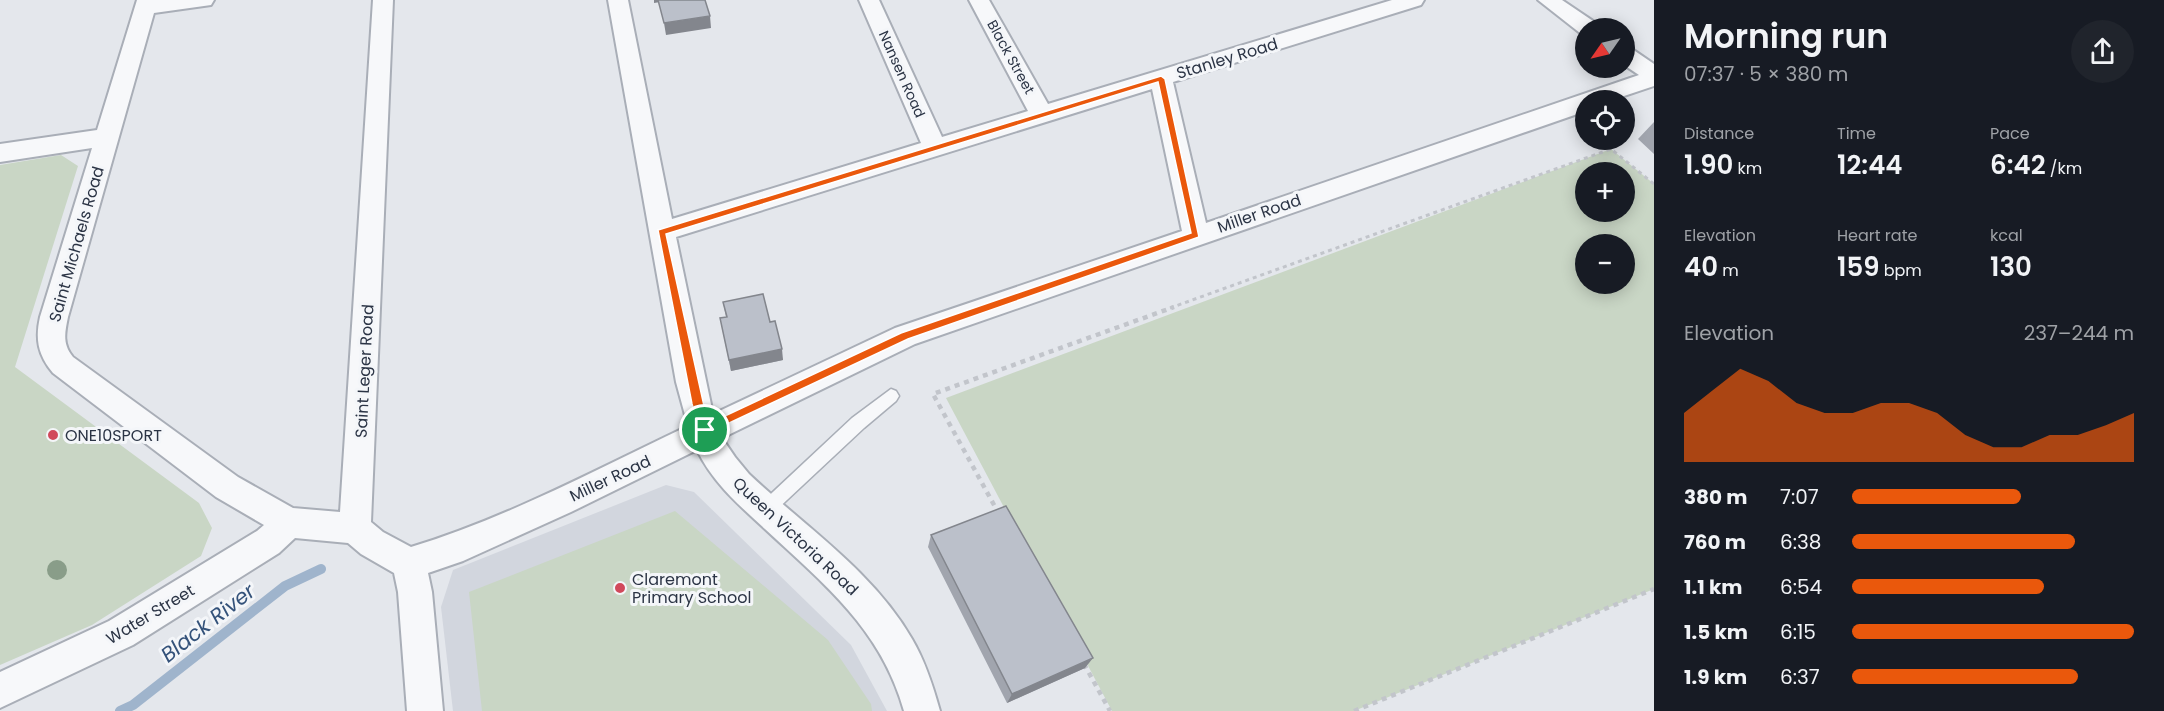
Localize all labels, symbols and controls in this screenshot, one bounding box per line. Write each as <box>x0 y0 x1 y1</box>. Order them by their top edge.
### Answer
text: Morning run <box>1684 13 1888 60</box>
street label: Black Street <box>982 16 1040 98</box>
north arrow <box>1575 18 1635 78</box>
map controls <box>1575 18 1635 294</box>
button: share <box>2071 20 2134 83</box>
street label: Nansen Road <box>874 27 930 121</box>
street label: Stanley Road <box>1174 32 1281 85</box>
text: 07:37 · 5 × 380 m <box>1684 60 1848 88</box>
button: locate <box>1575 90 1635 150</box>
text: Distance <box>1684 122 1754 145</box>
text: Time <box>1837 122 1876 145</box>
text: Pace <box>1990 122 2030 145</box>
text: 1.90 <box>1684 147 1733 183</box>
text: 12:44 <box>1837 147 1903 183</box>
text: 6:42 <box>1990 147 2046 183</box>
text: km <box>1733 157 1762 180</box>
text: /km <box>2046 157 2082 180</box>
button: + <box>1575 162 1635 222</box>
street label: Saint Michaels Road <box>43 164 110 325</box>
street label: Miller Road <box>1214 188 1304 239</box>
text: Elevation <box>1684 224 1756 247</box>
text: Heart rate <box>1837 224 1917 247</box>
text: kcal <box>1990 224 2023 247</box>
button: − <box>1575 234 1635 294</box>
text: 40 <box>1684 249 1718 285</box>
text: 159 <box>1837 249 1879 285</box>
text: 130 <box>1990 249 2032 285</box>
text: m <box>1718 259 1739 282</box>
text: bpm <box>1879 259 1922 282</box>
street label: Saint Leger Road <box>350 304 379 438</box>
text: Elevation <box>1684 319 1774 347</box>
text: 237–244 m <box>2024 319 2134 347</box>
pin <box>679 404 730 455</box>
icon: arrive <box>688 413 721 446</box>
place label: ONE10SPORT <box>65 424 162 447</box>
marker: ONE10SPORT <box>46 428 60 442</box>
street label: Miller Road <box>566 450 655 507</box>
street label: Queen Victoria Road <box>728 472 864 601</box>
text: 380 m <box>1684 483 1748 511</box>
text: 7:07 <box>1780 483 1819 511</box>
text: 760 m <box>1684 528 1746 556</box>
text: 6:38 <box>1780 528 1821 556</box>
place label: Claremont Primary School <box>632 568 751 609</box>
text: 1.1 km <box>1684 573 1742 601</box>
text: 6:54 <box>1780 573 1822 601</box>
water label: Black River <box>154 576 262 669</box>
street label: Water Street <box>102 579 199 650</box>
marker: Claremont Primary School <box>613 581 627 595</box>
text: 1.5 km <box>1684 618 1748 646</box>
text: 6:15 <box>1780 618 1816 646</box>
text: 1.9 km <box>1684 663 1747 691</box>
text: 6:37 <box>1780 663 1820 691</box>

